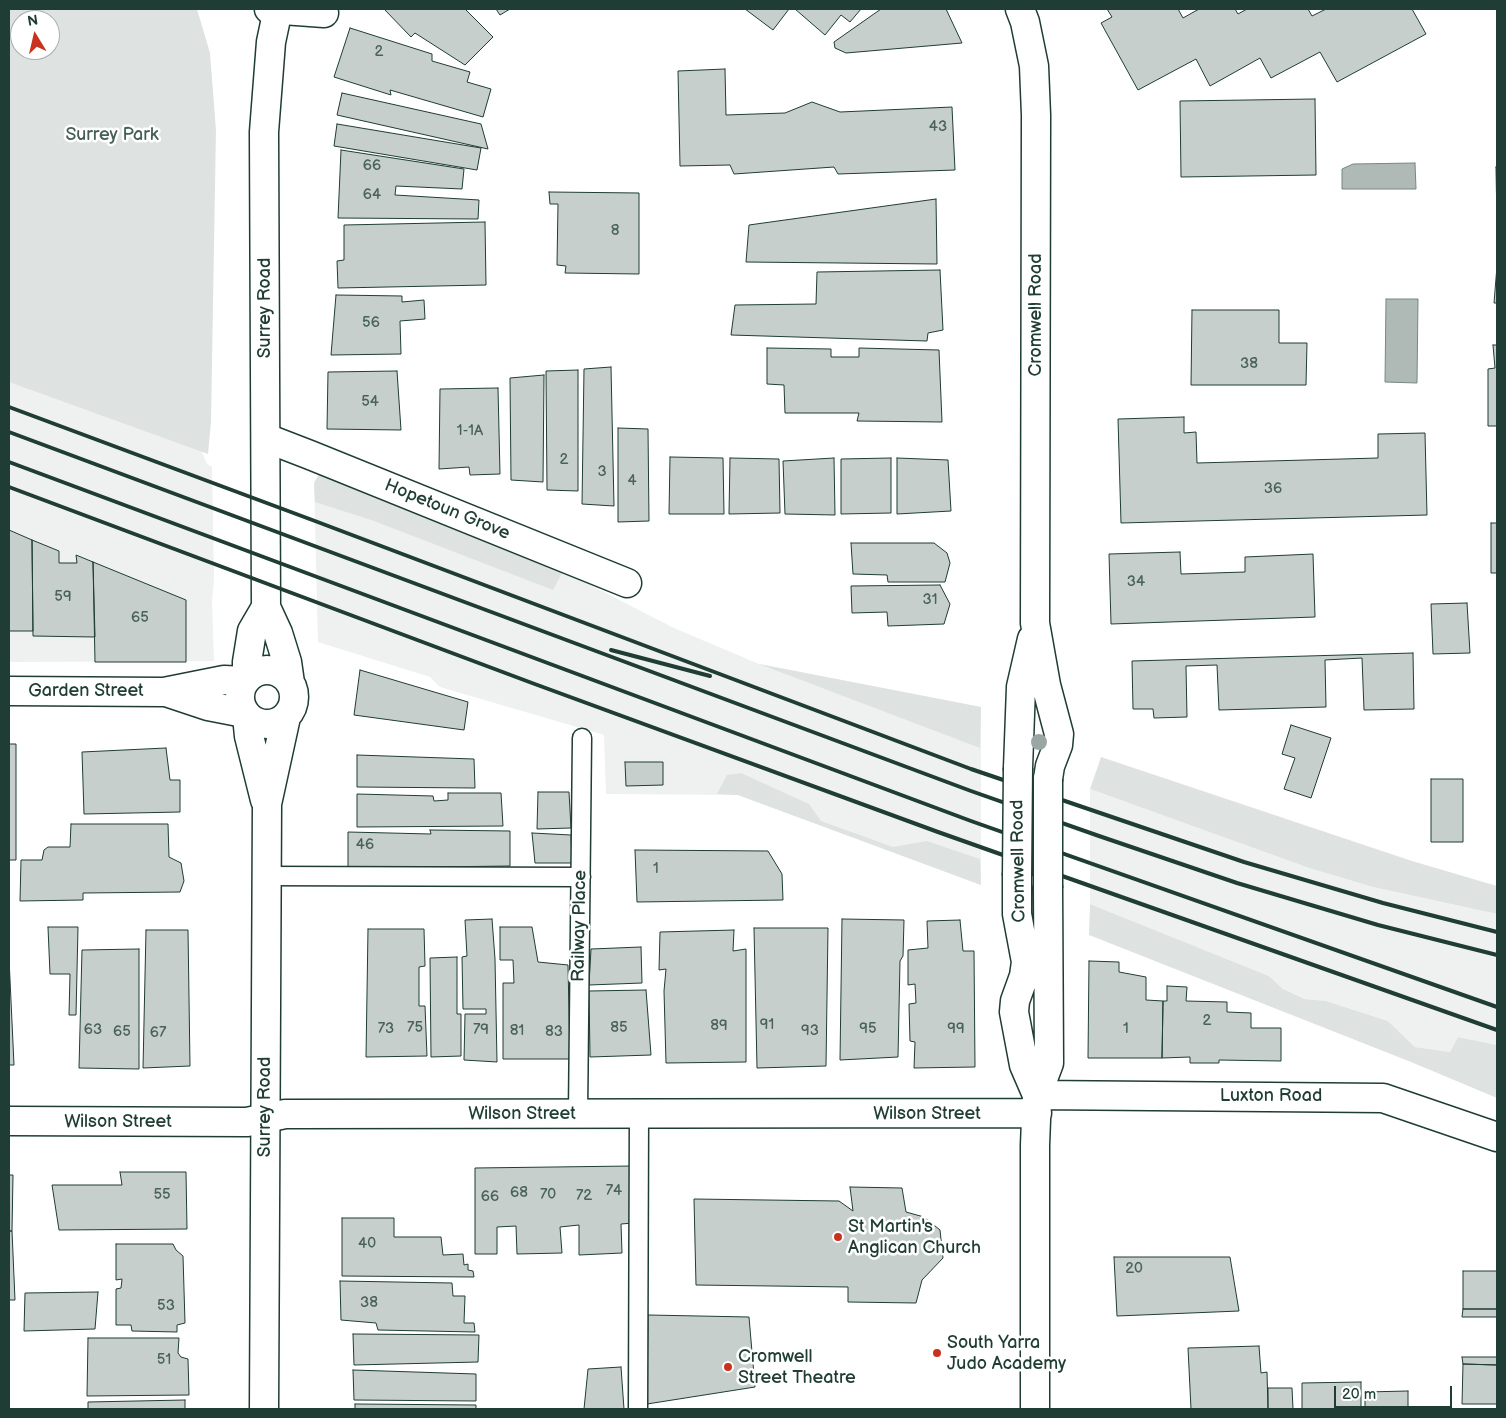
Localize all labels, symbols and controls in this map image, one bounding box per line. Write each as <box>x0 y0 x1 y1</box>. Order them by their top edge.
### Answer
north arrow <box>10 10 60 60</box>
text: N <box>26 11 39 30</box>
house number: 2 <box>375 43 383 61</box>
house number: 43 <box>929 118 947 136</box>
park label: Surrey Park <box>65 124 159 146</box>
house number: 66 <box>363 157 381 175</box>
house number: 64 <box>363 186 381 204</box>
house number: 8 <box>611 222 619 240</box>
street label: Cromwell Road <box>1025 254 1047 376</box>
street label: Surrey Road <box>254 258 276 358</box>
house number: 56 <box>362 314 380 332</box>
house number: 38 <box>1240 355 1258 373</box>
house number: 54 <box>361 393 379 411</box>
house number: 1-1A <box>457 422 483 440</box>
house number: 2 <box>560 451 568 469</box>
house number: 3 <box>597 463 607 481</box>
house number: 4 <box>627 472 637 490</box>
street label: Hopetoun Grove <box>381 475 513 545</box>
house number: 36 <box>1264 480 1282 498</box>
house number: 34 <box>1127 573 1145 591</box>
house number: 59 <box>54 588 72 606</box>
house number: 31 <box>922 591 938 609</box>
house number: 65 <box>131 609 149 627</box>
street label: Garden Street <box>28 680 144 702</box>
street label: Cromwell Road <box>1007 799 1031 923</box>
house number: 46 <box>356 836 374 854</box>
house number: 1 <box>653 860 659 878</box>
street label: Railway Place <box>568 870 592 982</box>
house number: 2 <box>1203 1012 1211 1030</box>
house number: 91 <box>760 1016 774 1034</box>
house number: 89 <box>710 1017 728 1035</box>
house number: 75 <box>407 1019 423 1037</box>
house number: 85 <box>610 1019 628 1037</box>
house number: 73 <box>378 1020 394 1038</box>
house number: 95 <box>859 1020 877 1038</box>
house number: 99 <box>947 1020 965 1038</box>
house number: 1 <box>1123 1020 1129 1038</box>
house number: 63 <box>84 1021 102 1039</box>
house number: 79 <box>473 1021 489 1039</box>
house number: 81 <box>510 1022 524 1040</box>
house number: 93 <box>801 1022 819 1040</box>
house number: 65 <box>113 1023 131 1041</box>
house number: 83 <box>545 1023 563 1041</box>
house number: 67 <box>150 1024 166 1042</box>
street label: Surrey Road <box>254 1057 276 1157</box>
street label: Luxton Road <box>1220 1085 1322 1107</box>
street label: Wilson Street <box>468 1103 576 1125</box>
street label: Wilson Street <box>873 1103 981 1125</box>
street label: Wilson Street <box>64 1111 172 1133</box>
house number: 74 <box>606 1182 622 1200</box>
house number: 68 <box>510 1184 528 1202</box>
house number: 55 <box>153 1186 171 1204</box>
house number: 70 <box>540 1186 556 1204</box>
house number: 72 <box>576 1187 592 1205</box>
house number: 66 <box>481 1188 499 1206</box>
place label: St Martin's Anglican Church <box>848 1216 981 1258</box>
marker: St Martin's Anglican Church <box>832 1231 844 1243</box>
house number: 40 <box>358 1235 376 1253</box>
house number: 20 <box>1125 1260 1143 1278</box>
house number: 38 <box>360 1294 378 1312</box>
house number: 53 <box>157 1297 175 1315</box>
place label: South Yarra Judo Academy <box>947 1332 1066 1375</box>
place label: Cromwell Street Theatre <box>738 1346 856 1388</box>
marker: South Yarra Judo Academy <box>931 1347 943 1359</box>
house number: 51 <box>157 1351 171 1369</box>
marker: Cromwell Street Theatre <box>722 1361 734 1373</box>
scale bar <box>1336 1376 1454 1408</box>
text: 20 m <box>1342 1385 1376 1404</box>

